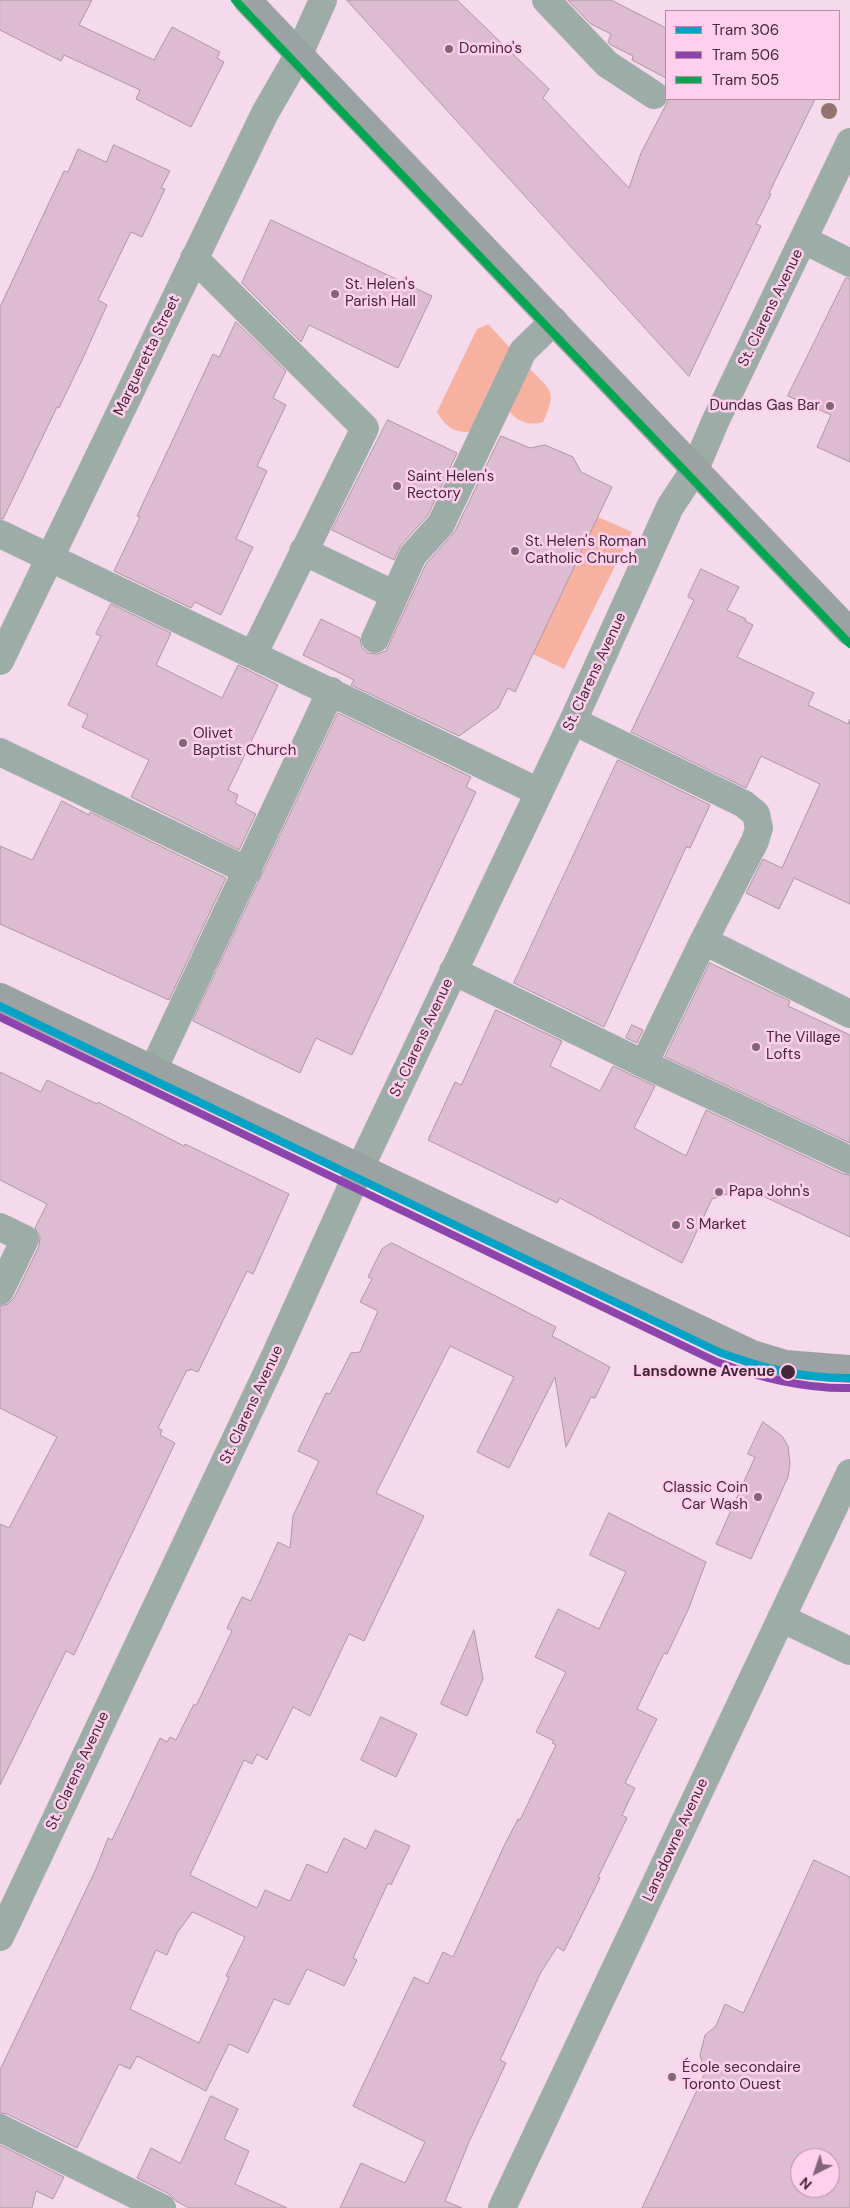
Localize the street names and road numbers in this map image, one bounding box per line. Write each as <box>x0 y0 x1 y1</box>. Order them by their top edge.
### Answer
street label: St. Clarens Avenue <box>735 246 807 370</box>
street label: Margueretta Street <box>110 293 184 419</box>
street label: St. Clarens Avenue <box>560 610 630 734</box>
street label: St. Clarens Avenue <box>387 976 457 1100</box>
street label: St. Clarens Avenue <box>217 1343 287 1467</box>
street label: St. Clarens Avenue <box>43 1709 113 1833</box>
street label: Lansdowne Avenue <box>640 1776 712 1904</box>

